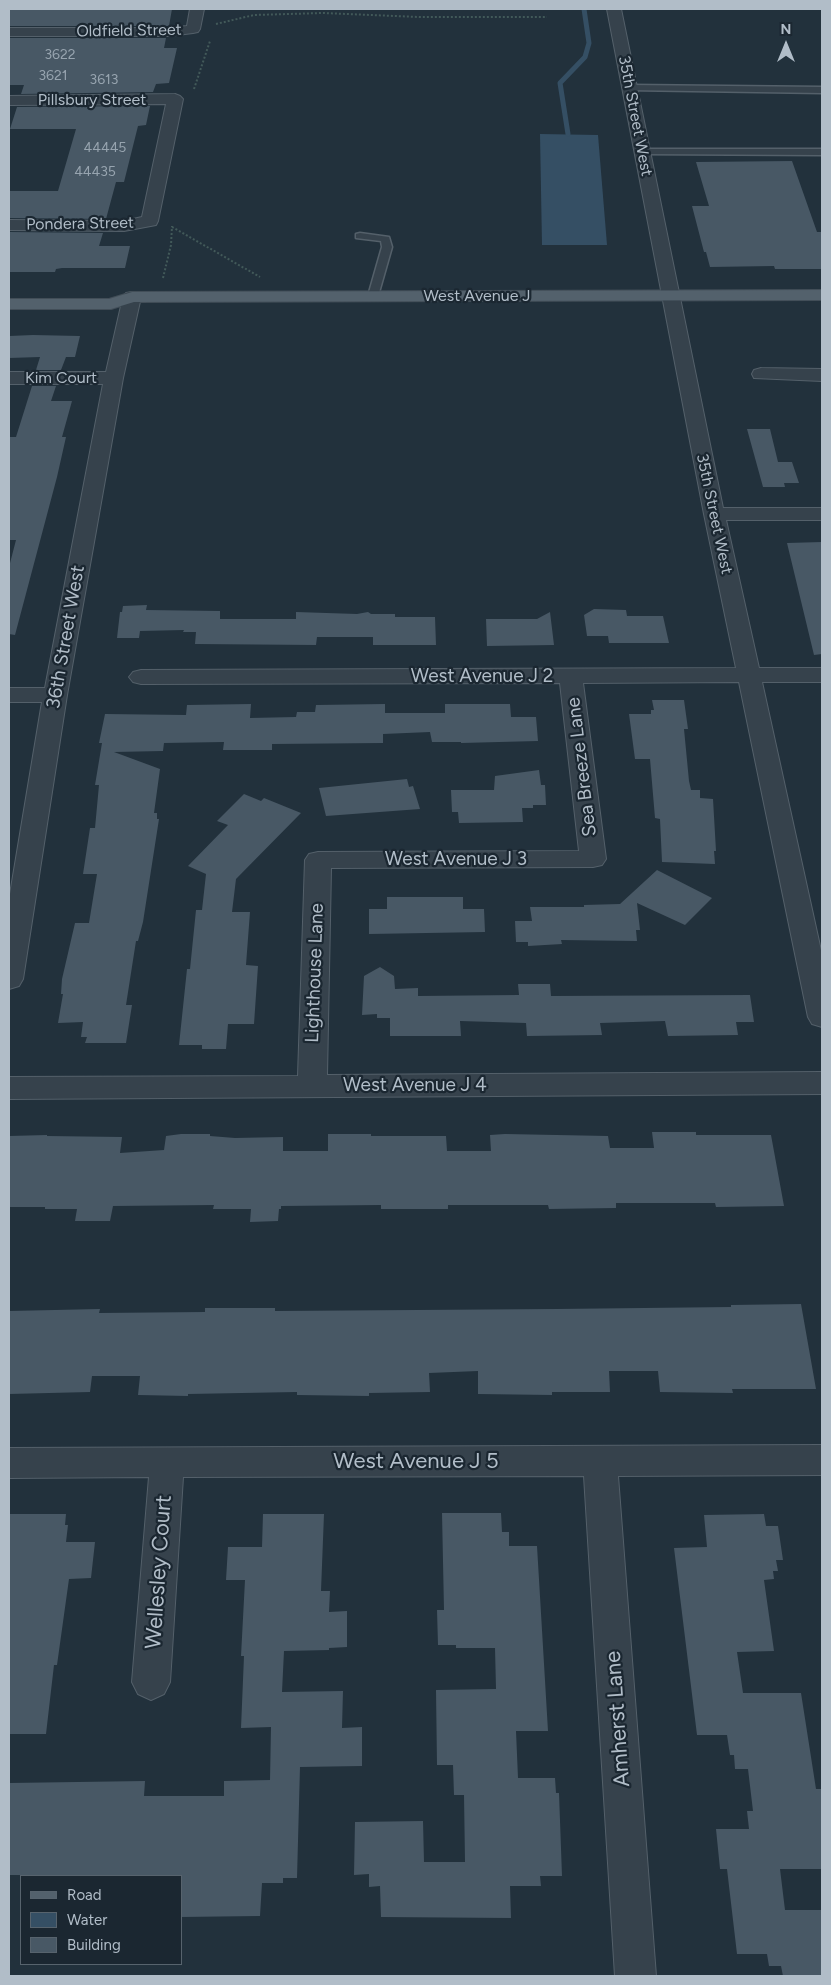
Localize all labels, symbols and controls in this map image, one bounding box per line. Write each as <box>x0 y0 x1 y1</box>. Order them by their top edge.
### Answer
street label: Oldfield Street <box>76 20 182 42</box>
north arrow <box>761 20 811 70</box>
text: N <box>781 21 791 38</box>
house number: 3622 <box>44 47 76 63</box>
street label: 35th Street West <box>614 54 656 178</box>
house number: 3621 <box>38 68 68 84</box>
house number: 3613 <box>90 72 118 88</box>
street label: Pillsbury Street <box>38 90 146 110</box>
house number: 44445 <box>84 140 126 156</box>
house number: 44435 <box>74 164 116 180</box>
street label: Pondera Street <box>26 213 134 235</box>
street label: West Avenue J <box>423 286 531 306</box>
street label: Kim Court <box>25 368 97 388</box>
street label: 35th Street West <box>692 452 736 576</box>
street label: 36th Street West <box>42 563 90 711</box>
street label: West Avenue J 2 <box>411 665 553 687</box>
street label: Sea Breeze Lane <box>562 696 602 838</box>
street label: West Avenue J 3 <box>385 848 527 870</box>
street label: Lighthouse Lane <box>301 903 329 1043</box>
street label: West Avenue J 4 <box>343 1074 487 1096</box>
street label: West Avenue J 5 <box>333 1449 499 1475</box>
street label: Wellesley Court <box>140 1494 178 1650</box>
street label: Amherst Lane <box>600 1650 636 1788</box>
legend <box>20 1875 182 1965</box>
text: Road <box>67 1886 102 1904</box>
text: Water <box>67 1911 107 1929</box>
text: Building <box>67 1936 121 1954</box>

